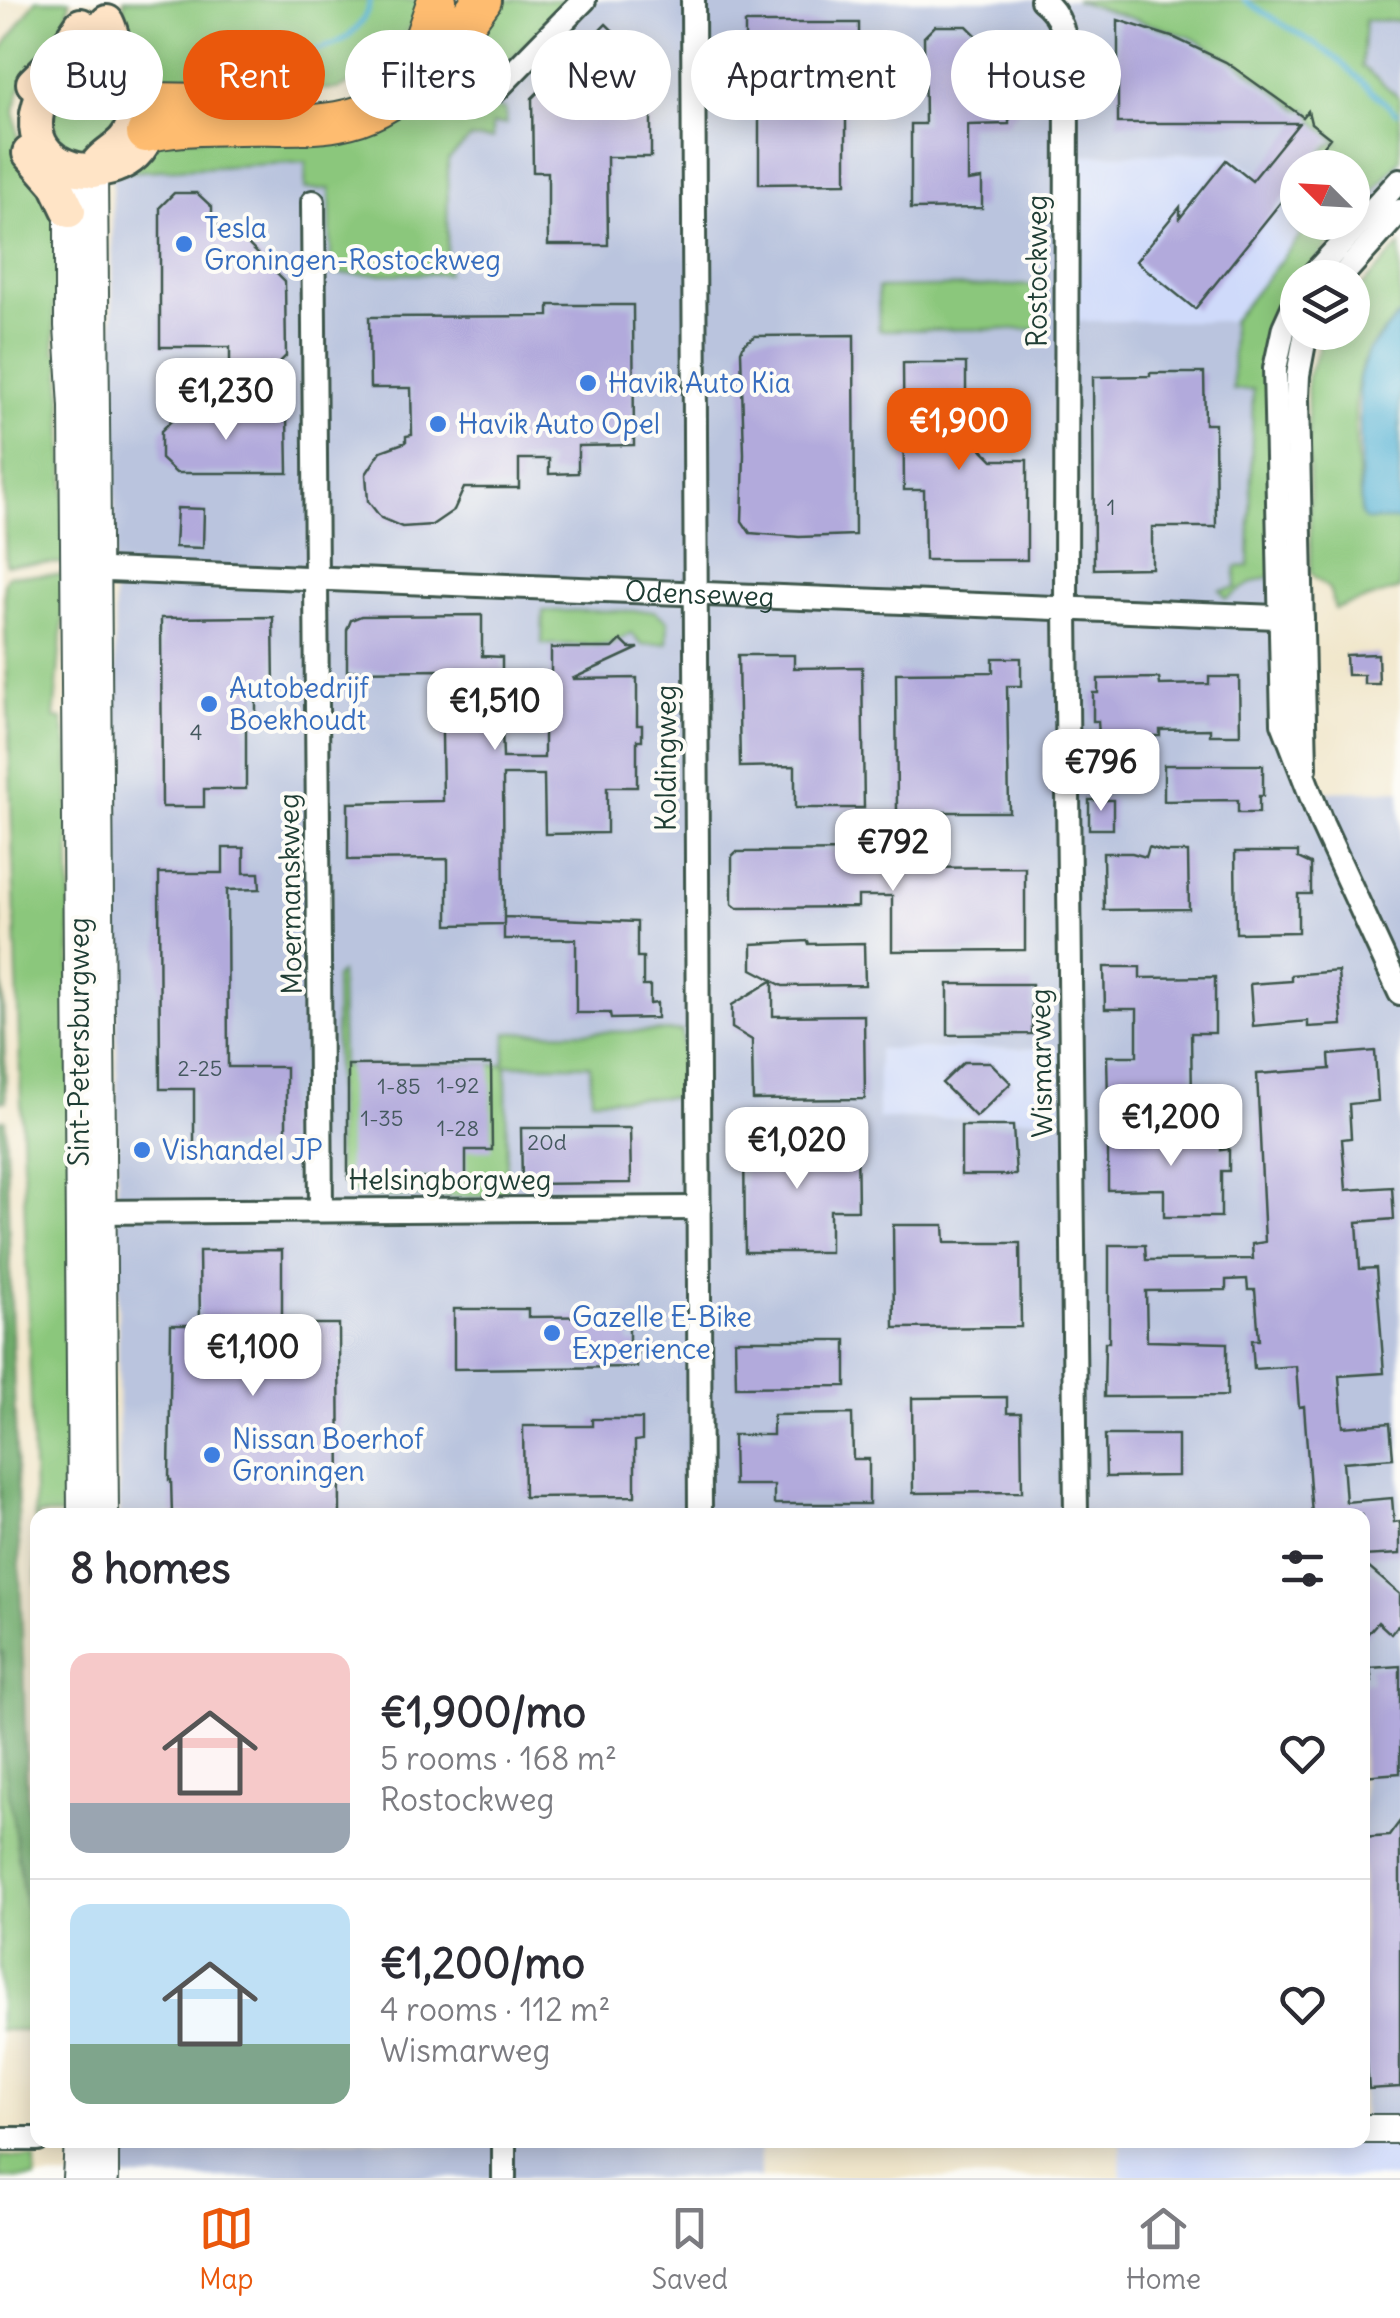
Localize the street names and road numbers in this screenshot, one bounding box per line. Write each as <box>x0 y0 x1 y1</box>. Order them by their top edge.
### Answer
street label: Rostockweg <box>1019 195 1055 347</box>
street label: Odenseweg <box>624 573 775 615</box>
street label: Koldingweg <box>648 685 684 831</box>
street label: Moermanskweg <box>270 793 310 995</box>
street label: Sint-Petersburgweg <box>61 917 97 1167</box>
street label: Wismarweg <box>1022 988 1060 1138</box>
street label: Helsingborgweg <box>349 1162 551 1198</box>

